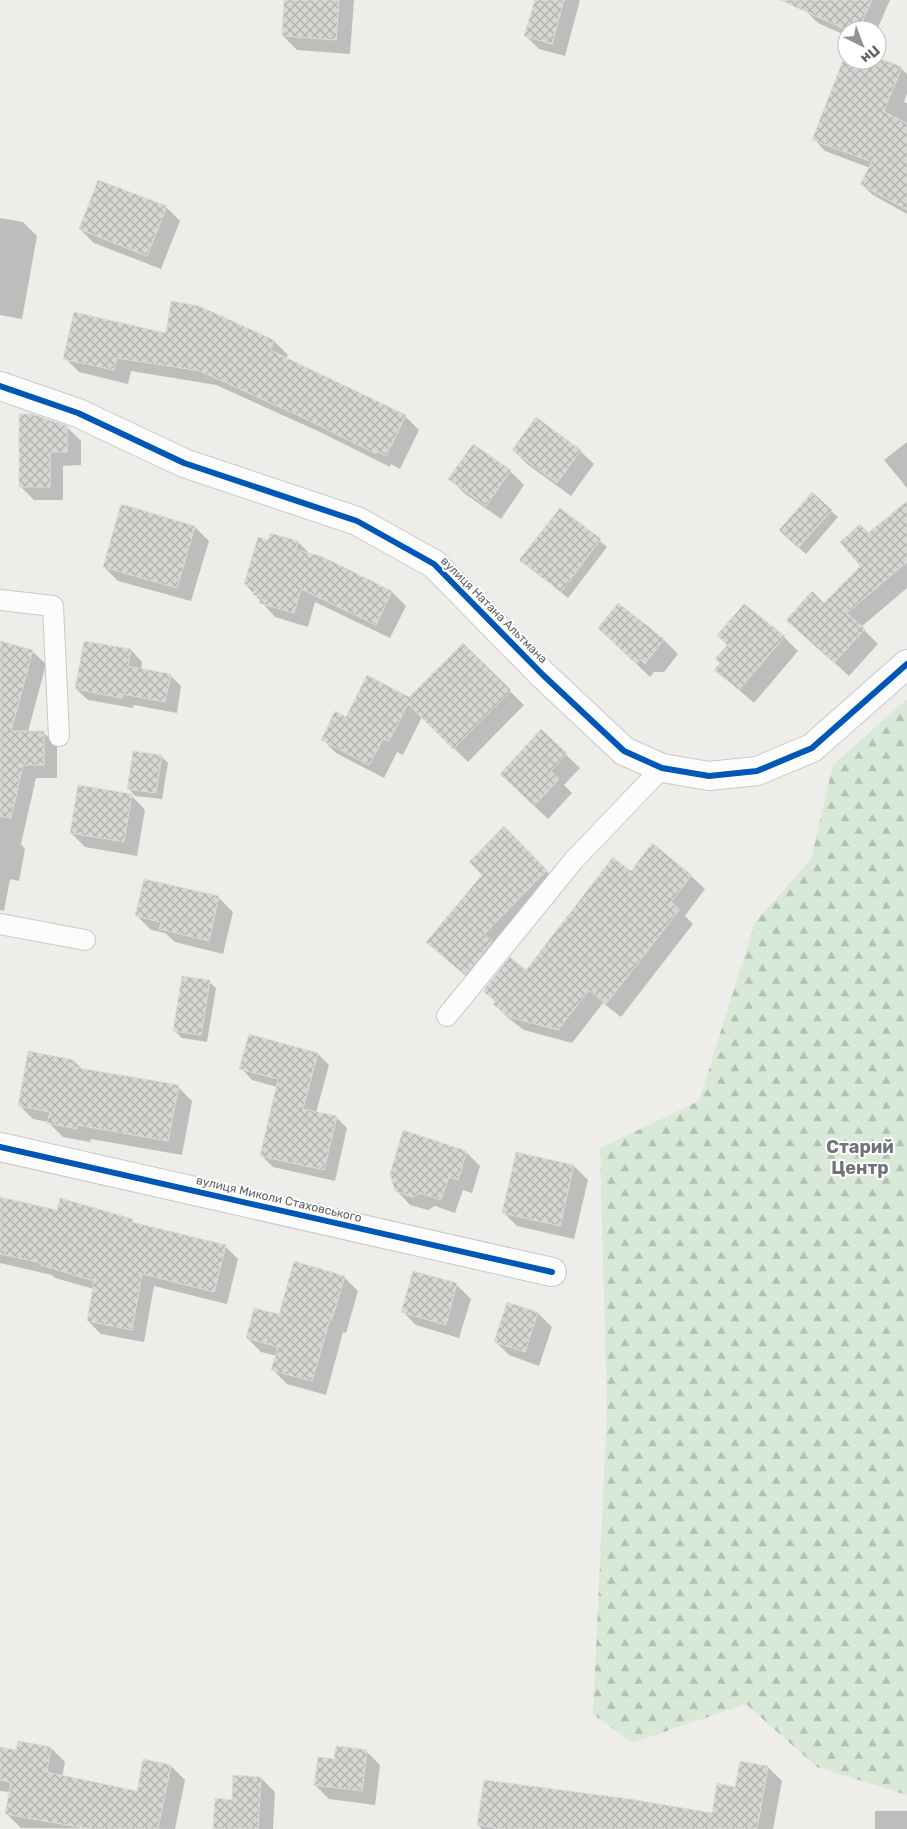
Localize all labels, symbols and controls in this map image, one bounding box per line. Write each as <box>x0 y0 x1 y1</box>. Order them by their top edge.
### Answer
north arrow <box>837 20 887 70</box>
text: Пн <box>857 41 883 67</box>
street label: вулиця Натана Альтмана <box>438 554 550 666</box>
district label: Старий Центр <box>826 1136 894 1179</box>
street label: вулиця Миколи Стаховського <box>195 1173 363 1225</box>

